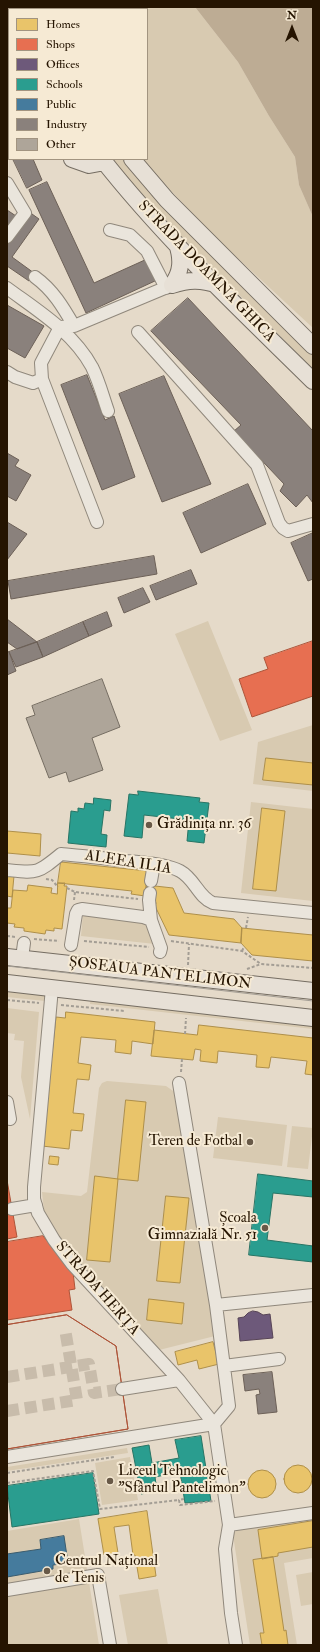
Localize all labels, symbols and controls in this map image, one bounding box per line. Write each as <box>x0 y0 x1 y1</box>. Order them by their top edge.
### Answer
legend <box>8 8 148 160</box>
north arrow <box>272 8 312 48</box>
text: N <box>287 9 297 22</box>
text: Homes <box>46 17 80 32</box>
text: Shops <box>46 37 75 52</box>
text: Offices <box>46 57 79 72</box>
text: Schools <box>46 77 83 92</box>
text: Public <box>46 97 76 112</box>
text: Industry <box>46 117 87 132</box>
text: Other <box>46 137 75 152</box>
street label: STRADA DOAMNA GHICA <box>134 197 278 347</box>
place label: Grădinița nr. 36 <box>157 816 251 834</box>
marker: Grădinița nr. 36 <box>144 820 154 830</box>
street label: ALEEA ILIA <box>84 847 172 879</box>
street label: ȘOSEAUA PANTELIMON <box>68 954 252 994</box>
place label: Teren de Fotbal <box>148 1133 242 1151</box>
marker: Teren de Fotbal <box>245 1137 255 1147</box>
place label: Școala Gimnazială Nr. 51 <box>148 1210 257 1245</box>
marker: Școala Gimnazială Nr. 51 <box>260 1223 270 1233</box>
street label: STRADA HERȚA <box>51 1238 143 1340</box>
place label: Liceul Tehnologic "Sfântul Pantelimon" <box>118 1463 246 1498</box>
marker: Liceul Tehnologic "Sfântul Pantelimon" <box>105 1476 115 1486</box>
place label: Centrul Național de Tenis <box>55 1553 158 1588</box>
marker: Centrul Național de Tenis <box>42 1566 52 1576</box>

